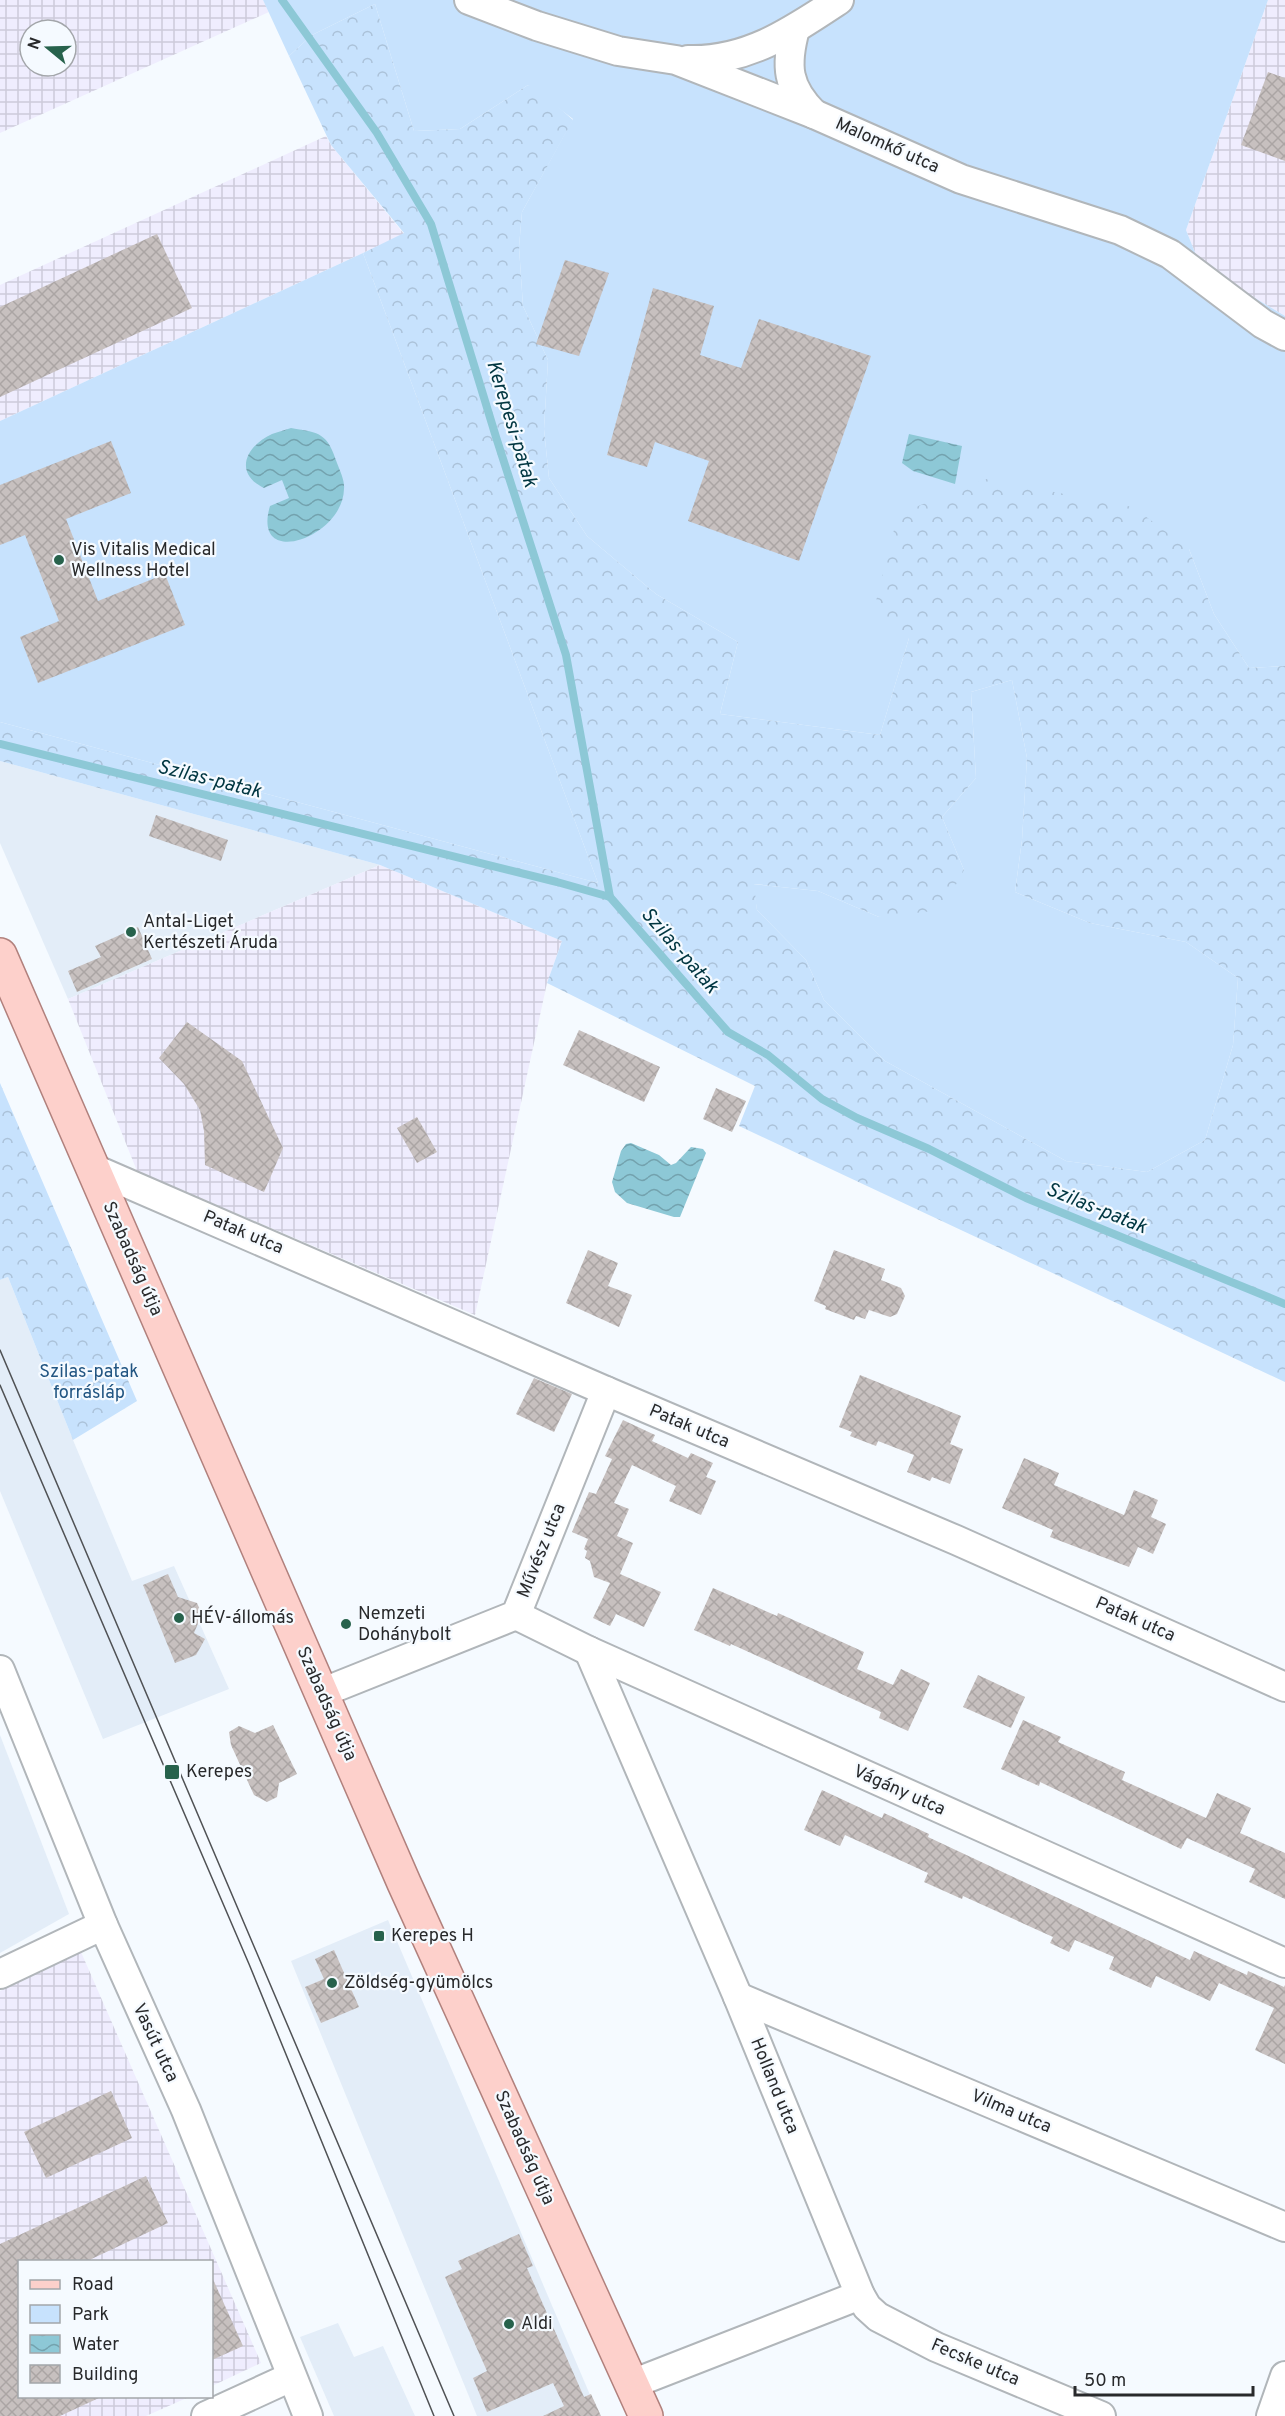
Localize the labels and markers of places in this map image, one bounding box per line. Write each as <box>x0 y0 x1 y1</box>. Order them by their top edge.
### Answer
place label: Vis Vitalis Medical Wellness Hotel <box>71 539 216 583</box>
marker: Vis Vitalis Medical Wellness Hotel <box>52 553 66 567</box>
place label: Antal-Liget Kertészeti Áruda <box>143 911 278 955</box>
marker: Antal-Liget Kertészeti Áruda <box>124 925 138 939</box>
place label: Nemzeti Dohánybolt <box>358 1603 451 1647</box>
place label: HÉV-állomás <box>191 1605 294 1630</box>
marker: HÉV-állomás <box>172 1611 186 1625</box>
marker: Nemzeti Dohánybolt <box>339 1617 353 1631</box>
place label: Kerepes <box>186 1761 252 1784</box>
marker: Kerepes <box>163 1763 181 1781</box>
place label: Kerepes H <box>391 1925 474 1948</box>
marker: Kerepes H <box>372 1929 386 1943</box>
place label: Zöldség-gyümölcs <box>344 1972 493 1995</box>
marker: Zöldség-gyümölcs <box>325 1976 339 1990</box>
place label: Aldi <box>521 2313 553 2336</box>
marker: Aldi <box>502 2317 516 2331</box>

